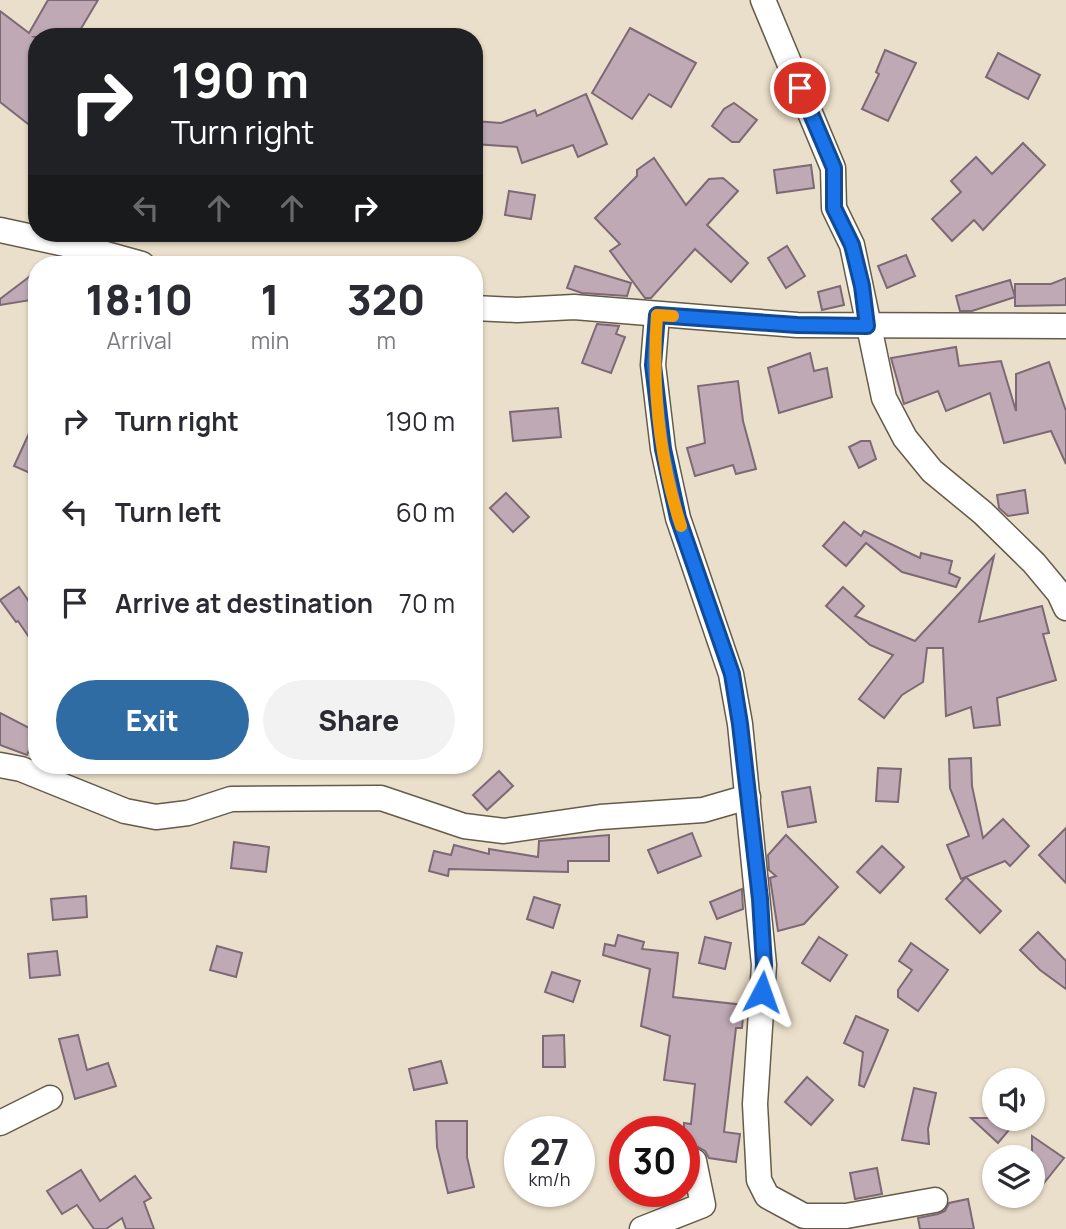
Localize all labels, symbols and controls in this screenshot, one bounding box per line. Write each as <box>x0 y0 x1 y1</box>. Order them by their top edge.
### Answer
text: 190 m <box>171 46 309 113</box>
icon: right <box>56 56 147 147</box>
pin <box>770 58 830 118</box>
icon: arrive <box>781 69 819 107</box>
text: Turn right <box>171 110 314 154</box>
icon: left <box>127 189 165 227</box>
icon: ahead <box>200 189 238 227</box>
icon: ahead <box>273 189 311 227</box>
icon: right <box>346 189 384 227</box>
text: 18:10 <box>86 270 193 328</box>
text: 1 <box>261 270 280 328</box>
text: 320 <box>347 270 425 328</box>
text: Arrival <box>107 324 172 356</box>
text: min <box>251 324 289 356</box>
text: m <box>376 324 396 356</box>
icon: right <box>56 402 94 440</box>
text: Turn right <box>115 403 239 439</box>
text: 190 m <box>386 403 455 439</box>
icon: left <box>56 493 94 531</box>
text: Turn left <box>115 494 222 530</box>
text: 60 m <box>396 494 455 530</box>
icon: arrive <box>56 584 94 622</box>
text: Arrive at destination <box>115 585 373 621</box>
text: 70 m <box>399 585 455 621</box>
button: Exit <box>56 680 249 760</box>
button: Share <box>263 680 455 760</box>
position arrow <box>725 955 799 1029</box>
map controls <box>982 1068 1045 1208</box>
button: sound <box>982 1068 1045 1131</box>
speed limit sign: 30 <box>609 1116 700 1207</box>
text: 27 <box>530 1128 569 1176</box>
button: layers <box>982 1145 1045 1208</box>
text: km/h <box>529 1167 570 1191</box>

